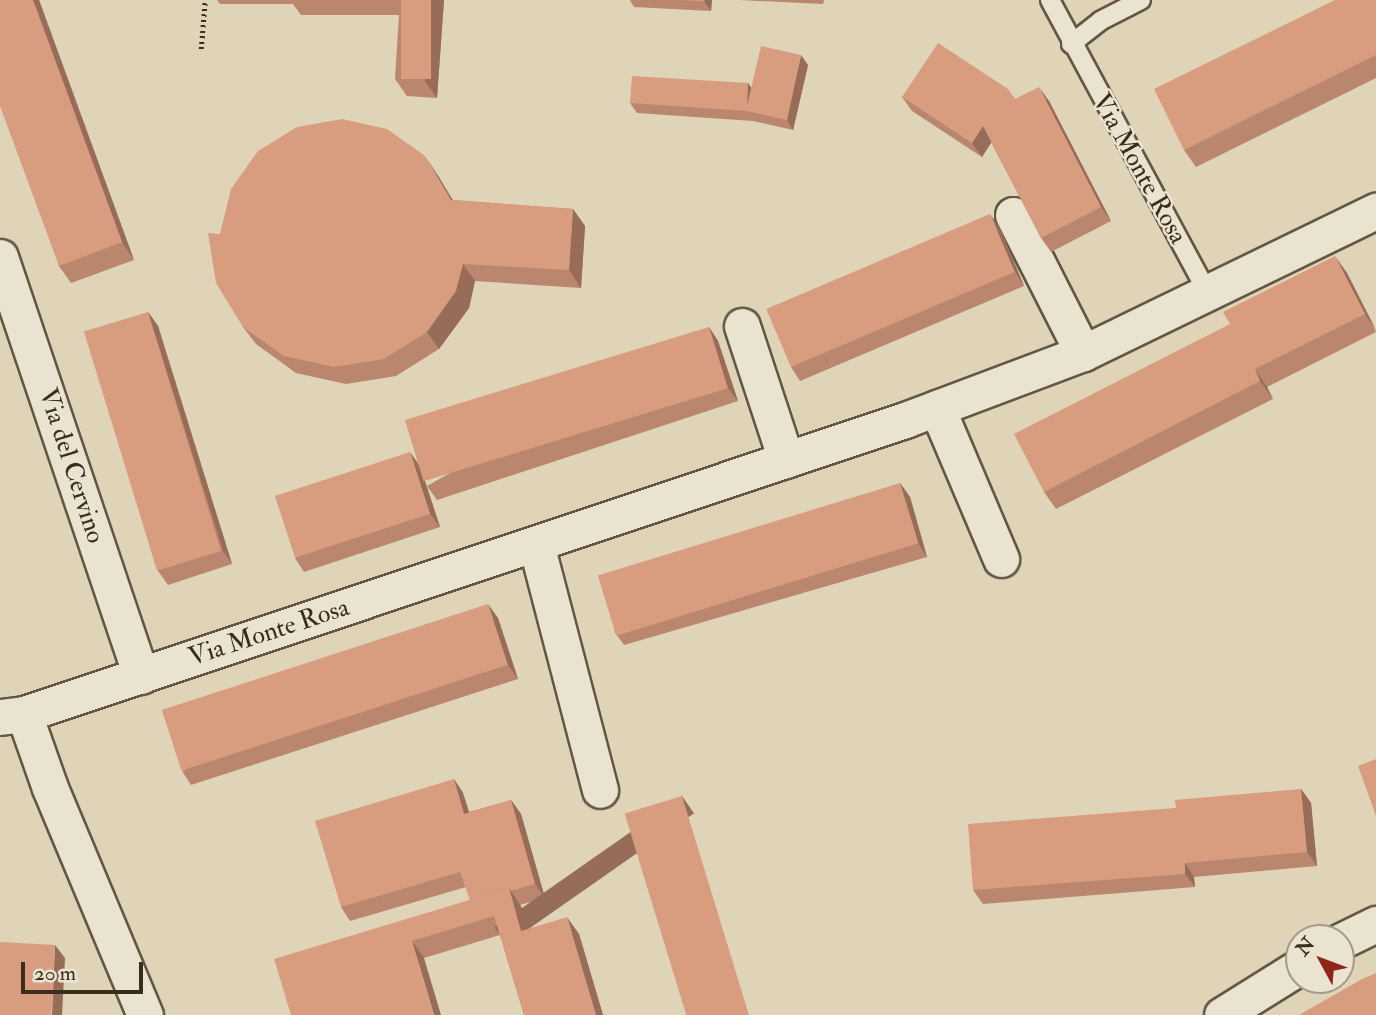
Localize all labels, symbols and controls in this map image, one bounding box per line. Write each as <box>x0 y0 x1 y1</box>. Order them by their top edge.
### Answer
street label: Via Monte Rosa <box>1085 88 1193 250</box>
street label: Via del Cervino <box>31 385 111 547</box>
street label: Via Monte Rosa <box>185 592 353 674</box>
north arrow <box>1285 924 1355 994</box>
text: N <box>1291 932 1320 961</box>
scale bar <box>24 948 147 992</box>
text: 20 m <box>34 960 76 987</box>

